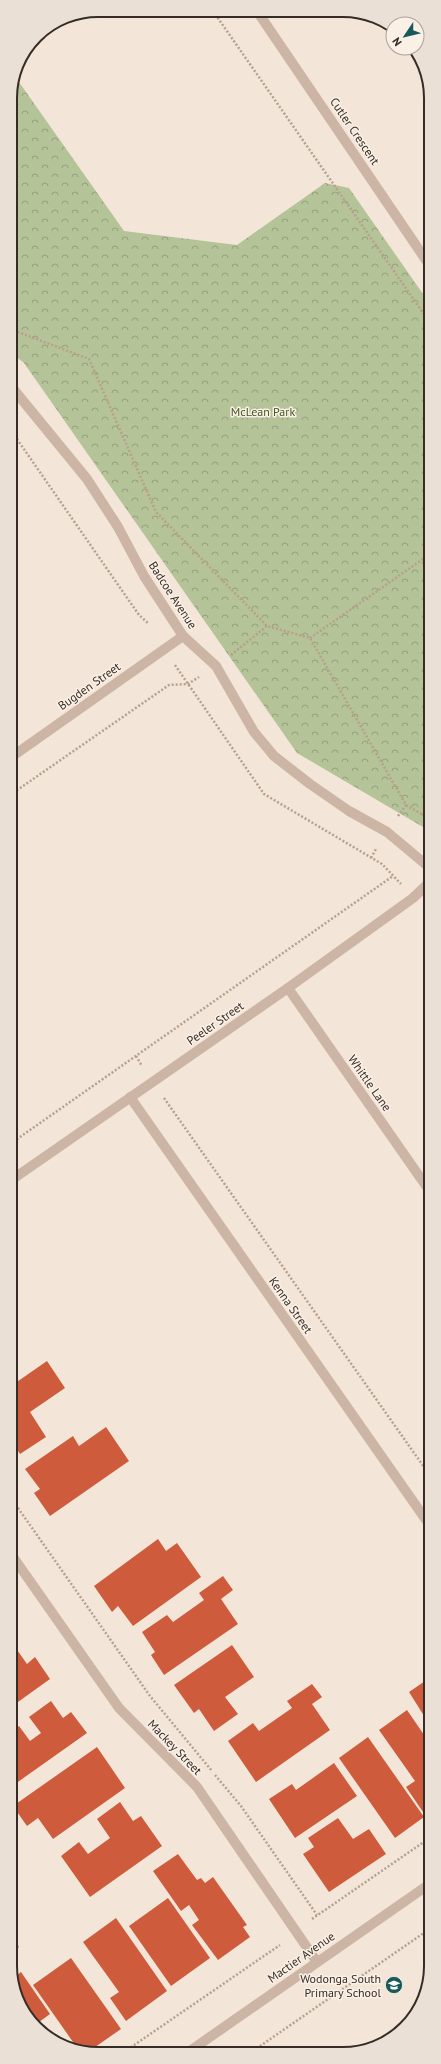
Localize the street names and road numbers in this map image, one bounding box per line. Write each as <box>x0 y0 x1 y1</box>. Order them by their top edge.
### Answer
street label: Cutler Crescent <box>327 95 383 167</box>
street label: Badcoe Avenue <box>146 558 200 632</box>
street label: Bugden Street <box>55 659 123 713</box>
street label: Peeler Street <box>184 998 246 1048</box>
street label: Whittle Lane <box>345 1052 395 1114</box>
street label: Kenna Street <box>266 1274 316 1336</box>
street label: Mackey Street <box>145 1716 205 1778</box>
street label: Mactier Avenue <box>264 1928 338 1986</box>

